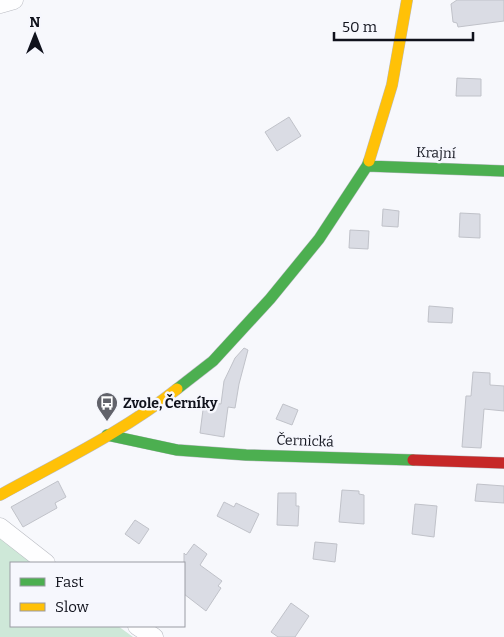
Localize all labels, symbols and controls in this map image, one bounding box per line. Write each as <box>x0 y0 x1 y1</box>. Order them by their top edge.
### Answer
north arrow <box>10 10 60 60</box>
scale bar <box>334 10 473 42</box>
text: N <box>30 14 41 31</box>
text: 50 m <box>342 18 378 36</box>
street label: Krajní <box>416 144 457 162</box>
bus stop icon: Zvole, Černíky <box>95 391 119 422</box>
place label: Zvole, Černíky <box>123 393 218 412</box>
street label: Černická <box>276 431 334 451</box>
legend <box>10 562 185 627</box>
text: Fast <box>55 573 84 591</box>
text: Slow <box>55 598 90 616</box>

